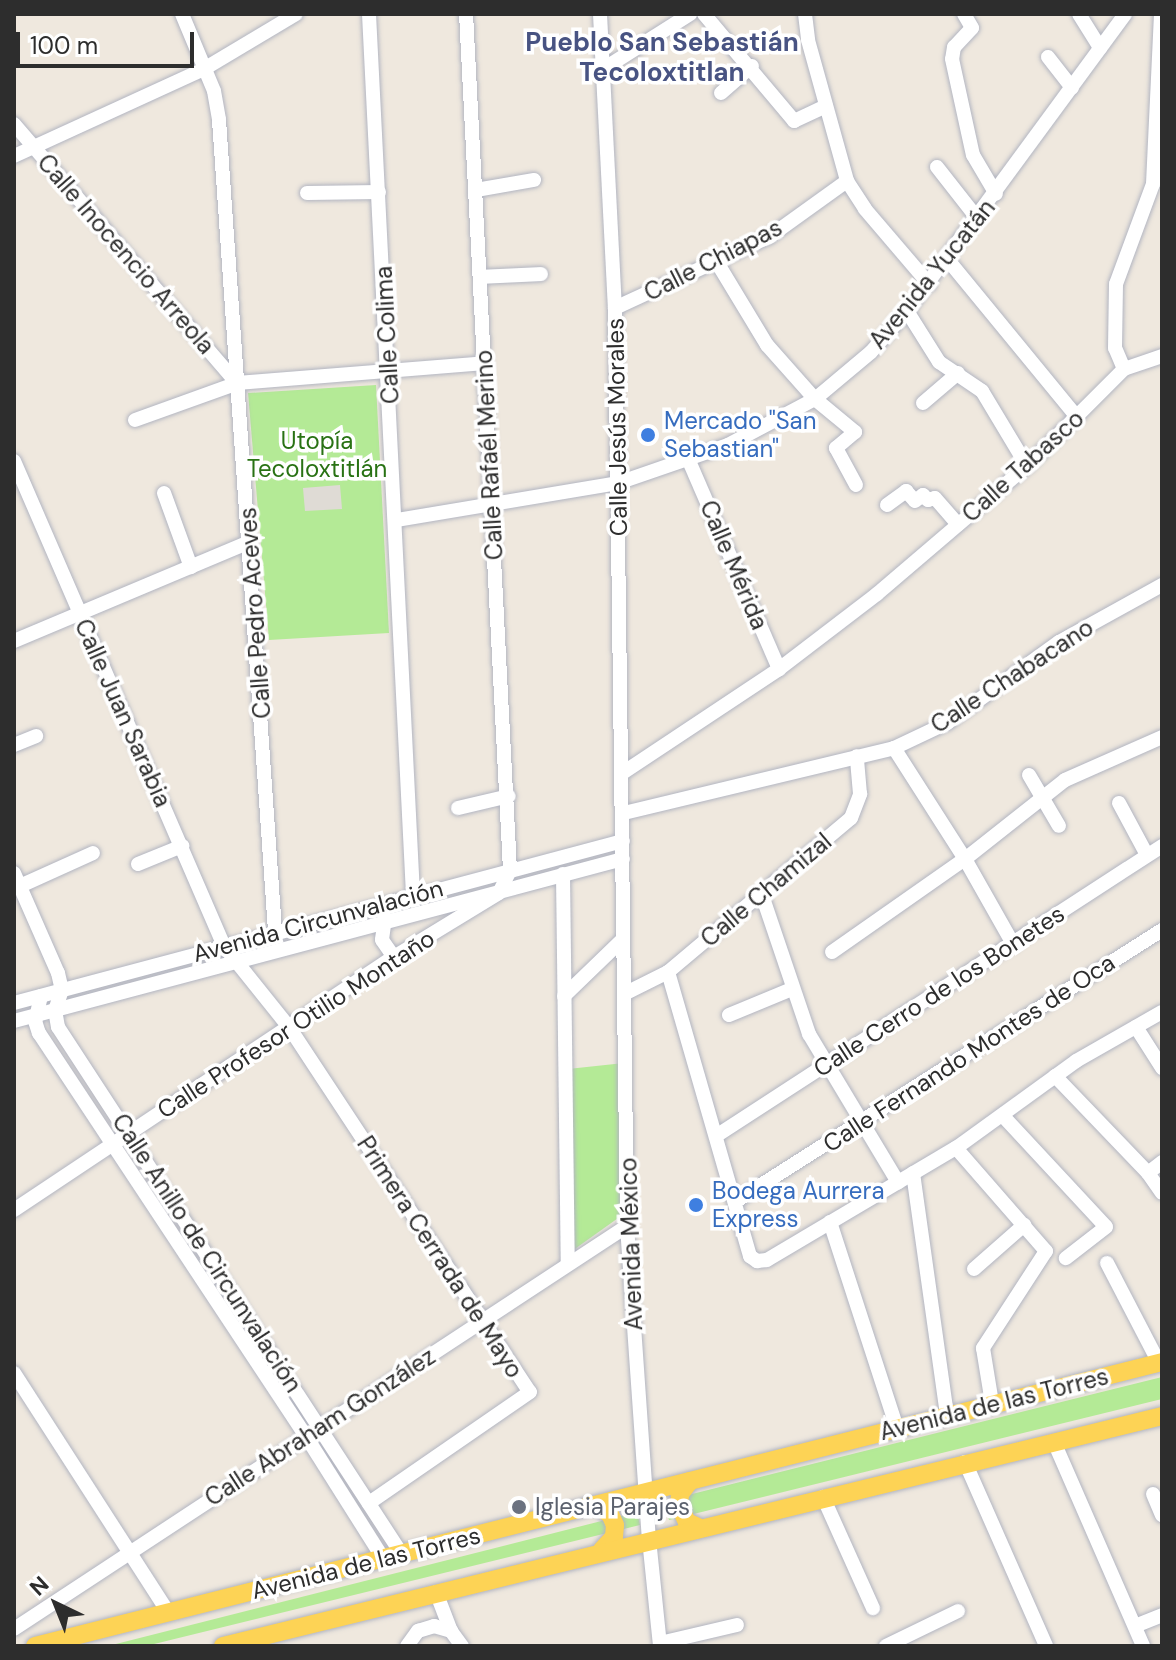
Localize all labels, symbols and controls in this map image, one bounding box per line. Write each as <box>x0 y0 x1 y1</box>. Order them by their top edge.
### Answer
scale bar <box>20 16 198 66</box>
district label: Pueblo San Sebastián Tecoloxtitlan <box>525 27 799 88</box>
text: 100 m <box>30 30 98 61</box>
street label: Calle Inocencio Arreola <box>31 148 221 360</box>
street label: Avenida Yucatán <box>863 193 1001 355</box>
street label: Calle Chiapas <box>639 213 787 307</box>
street label: Calle Colima <box>369 265 405 405</box>
street label: Calle Jesús Morales <box>601 318 633 536</box>
street label: Calle Rafaél Merino <box>469 349 509 561</box>
street label: Calle Tabasco <box>956 404 1090 528</box>
place label: Mercado "San Sebastian" <box>664 407 816 463</box>
marker: Mercado "San Sebastian" <box>639 426 657 444</box>
park label: Utopía Tecoloxtitlán <box>247 427 387 483</box>
street label: Calle Mérida <box>694 496 774 634</box>
street label: Calle Pedro Aceves <box>233 506 277 720</box>
street label: Calle Chabacano <box>925 613 1099 739</box>
street label: Calle Juan Sarabia <box>69 615 177 811</box>
street label: Calle Chamizal <box>695 827 837 953</box>
street label: Avenida Circunvalación <box>190 874 446 968</box>
street label: Calle Cerro de los Bonetes <box>808 899 1070 1083</box>
street label: Calle Profesor Otilio Montaño <box>152 924 440 1124</box>
street label: Calle Fernando Montes de Oca <box>818 948 1120 1158</box>
street label: Calle Anillo de Circunvalación <box>106 1108 308 1398</box>
street label: Primera Cerrada de Mayo <box>351 1131 529 1383</box>
street label: Avenida México <box>614 1157 648 1331</box>
place label: Bodega Aurrera Express <box>712 1177 884 1233</box>
marker: Bodega Aurrera Express <box>687 1196 705 1214</box>
street label: Calle Abraham González <box>199 1342 441 1512</box>
street label: Avenida de las Torres <box>877 1362 1111 1446</box>
place label: Iglesia Parajes <box>535 1493 690 1521</box>
marker: Iglesia Parajes <box>510 1498 528 1516</box>
street label: Avenida de las Torres <box>249 1521 483 1605</box>
north arrow <box>16 1564 96 1644</box>
text: N <box>24 1570 55 1602</box>

